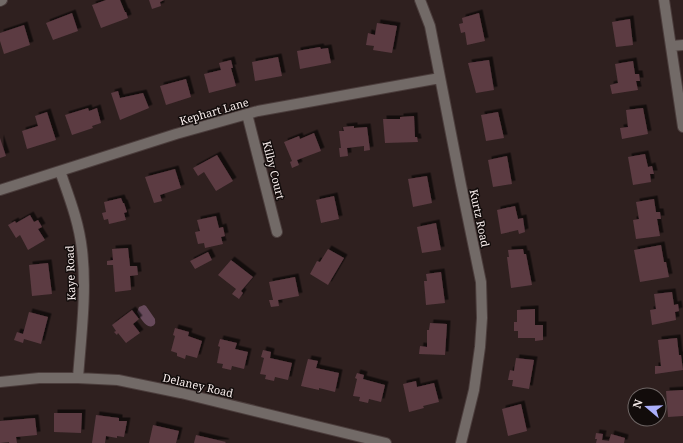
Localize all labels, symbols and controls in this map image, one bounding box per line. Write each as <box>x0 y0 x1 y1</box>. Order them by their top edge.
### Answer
street label: Kephart Lane <box>178 94 250 128</box>
street label: Kilby Court <box>260 139 288 201</box>
street label: Kurtz Road <box>467 188 493 248</box>
street label: Kaye Road <box>62 245 78 301</box>
street label: Delaney Road <box>161 370 235 400</box>
north arrow <box>627 387 667 427</box>
text: N <box>629 397 646 410</box>

